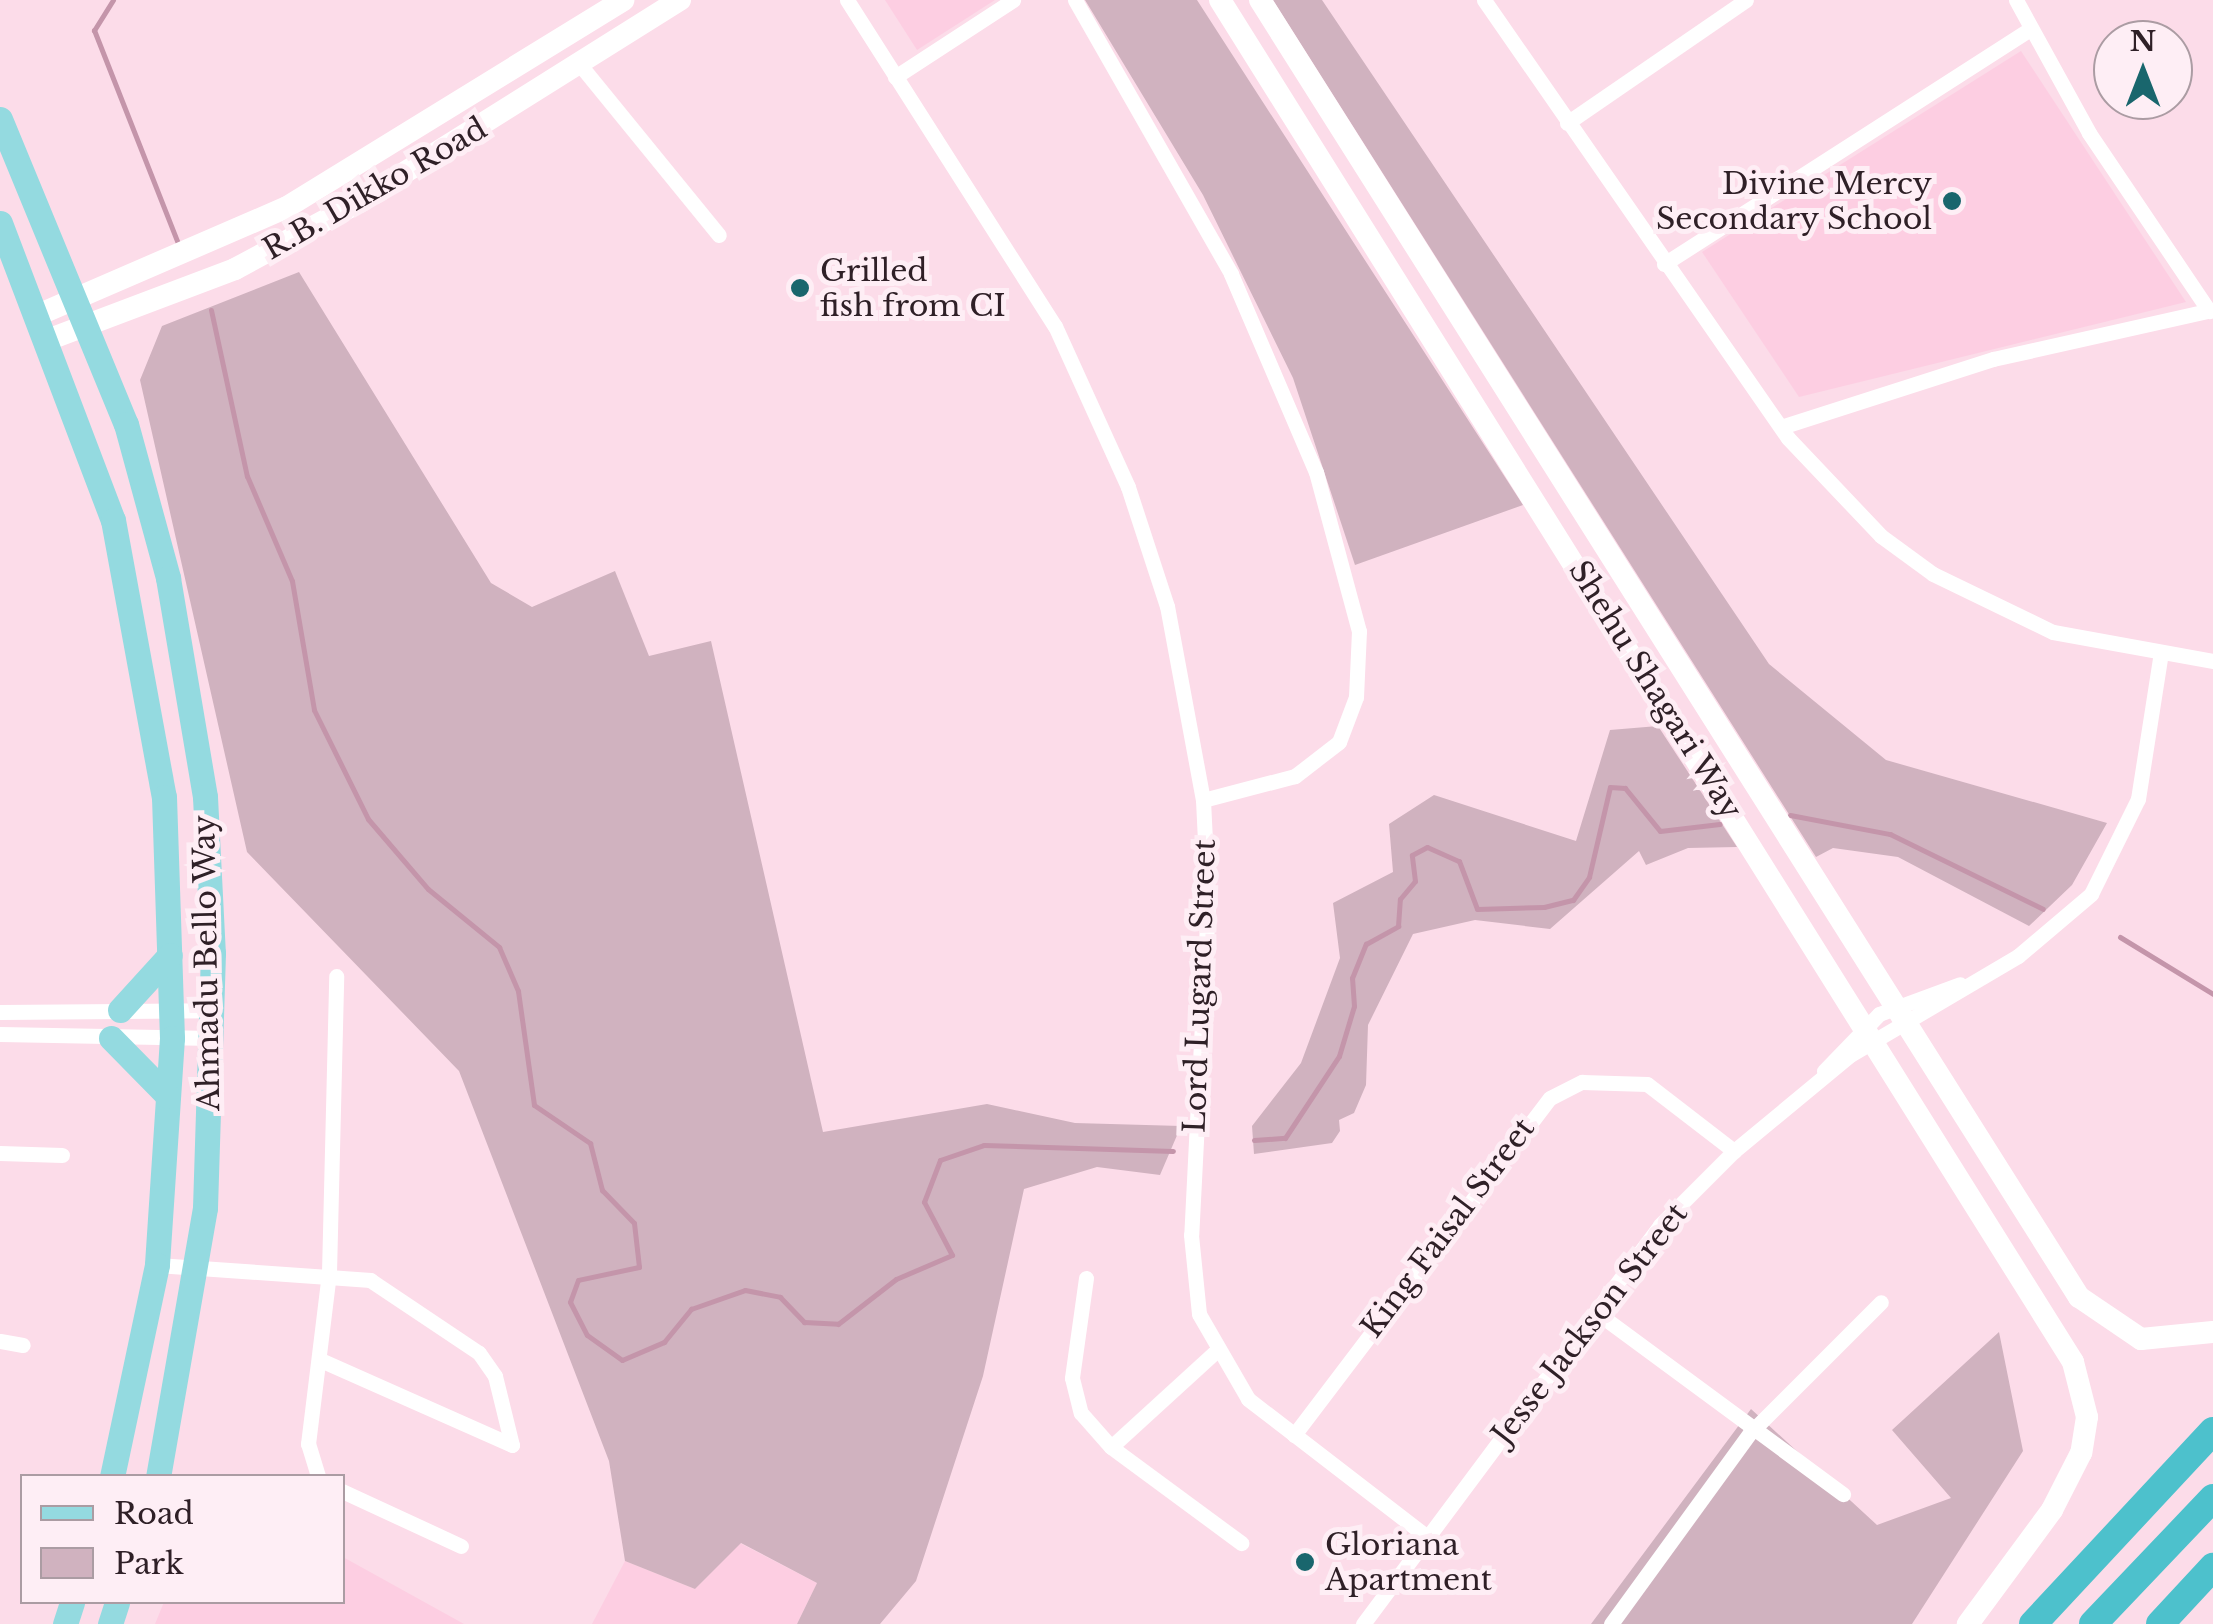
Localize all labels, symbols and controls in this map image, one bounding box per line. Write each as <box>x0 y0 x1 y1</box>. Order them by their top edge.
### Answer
north arrow <box>2093 20 2193 120</box>
text: N <box>2130 24 2156 59</box>
street label: R.B. Dikko Road <box>257 110 493 268</box>
place label: Divine Mercy Secondary School <box>1655 166 1932 236</box>
marker: Divine Mercy Secondary School <box>1941 190 1963 212</box>
place label: Grilled fish from CI <box>820 253 1006 324</box>
marker: Grilled fish from CI <box>789 277 811 299</box>
street label: Shehu Shagari Way <box>1561 554 1749 826</box>
street label: Ahmadu Bello Way <box>186 814 228 1112</box>
street label: Lord Lugard Street <box>1177 839 1223 1133</box>
street label: King Faisal Street <box>1354 1111 1542 1345</box>
street label: Jesse Jackson Street <box>1485 1196 1695 1452</box>
legend <box>20 1474 345 1604</box>
text: Road <box>114 1495 194 1532</box>
place label: Gloriana Apartment <box>1325 1527 1492 1598</box>
text: Park <box>114 1545 184 1582</box>
marker: Gloriana Apartment <box>1294 1551 1316 1573</box>

